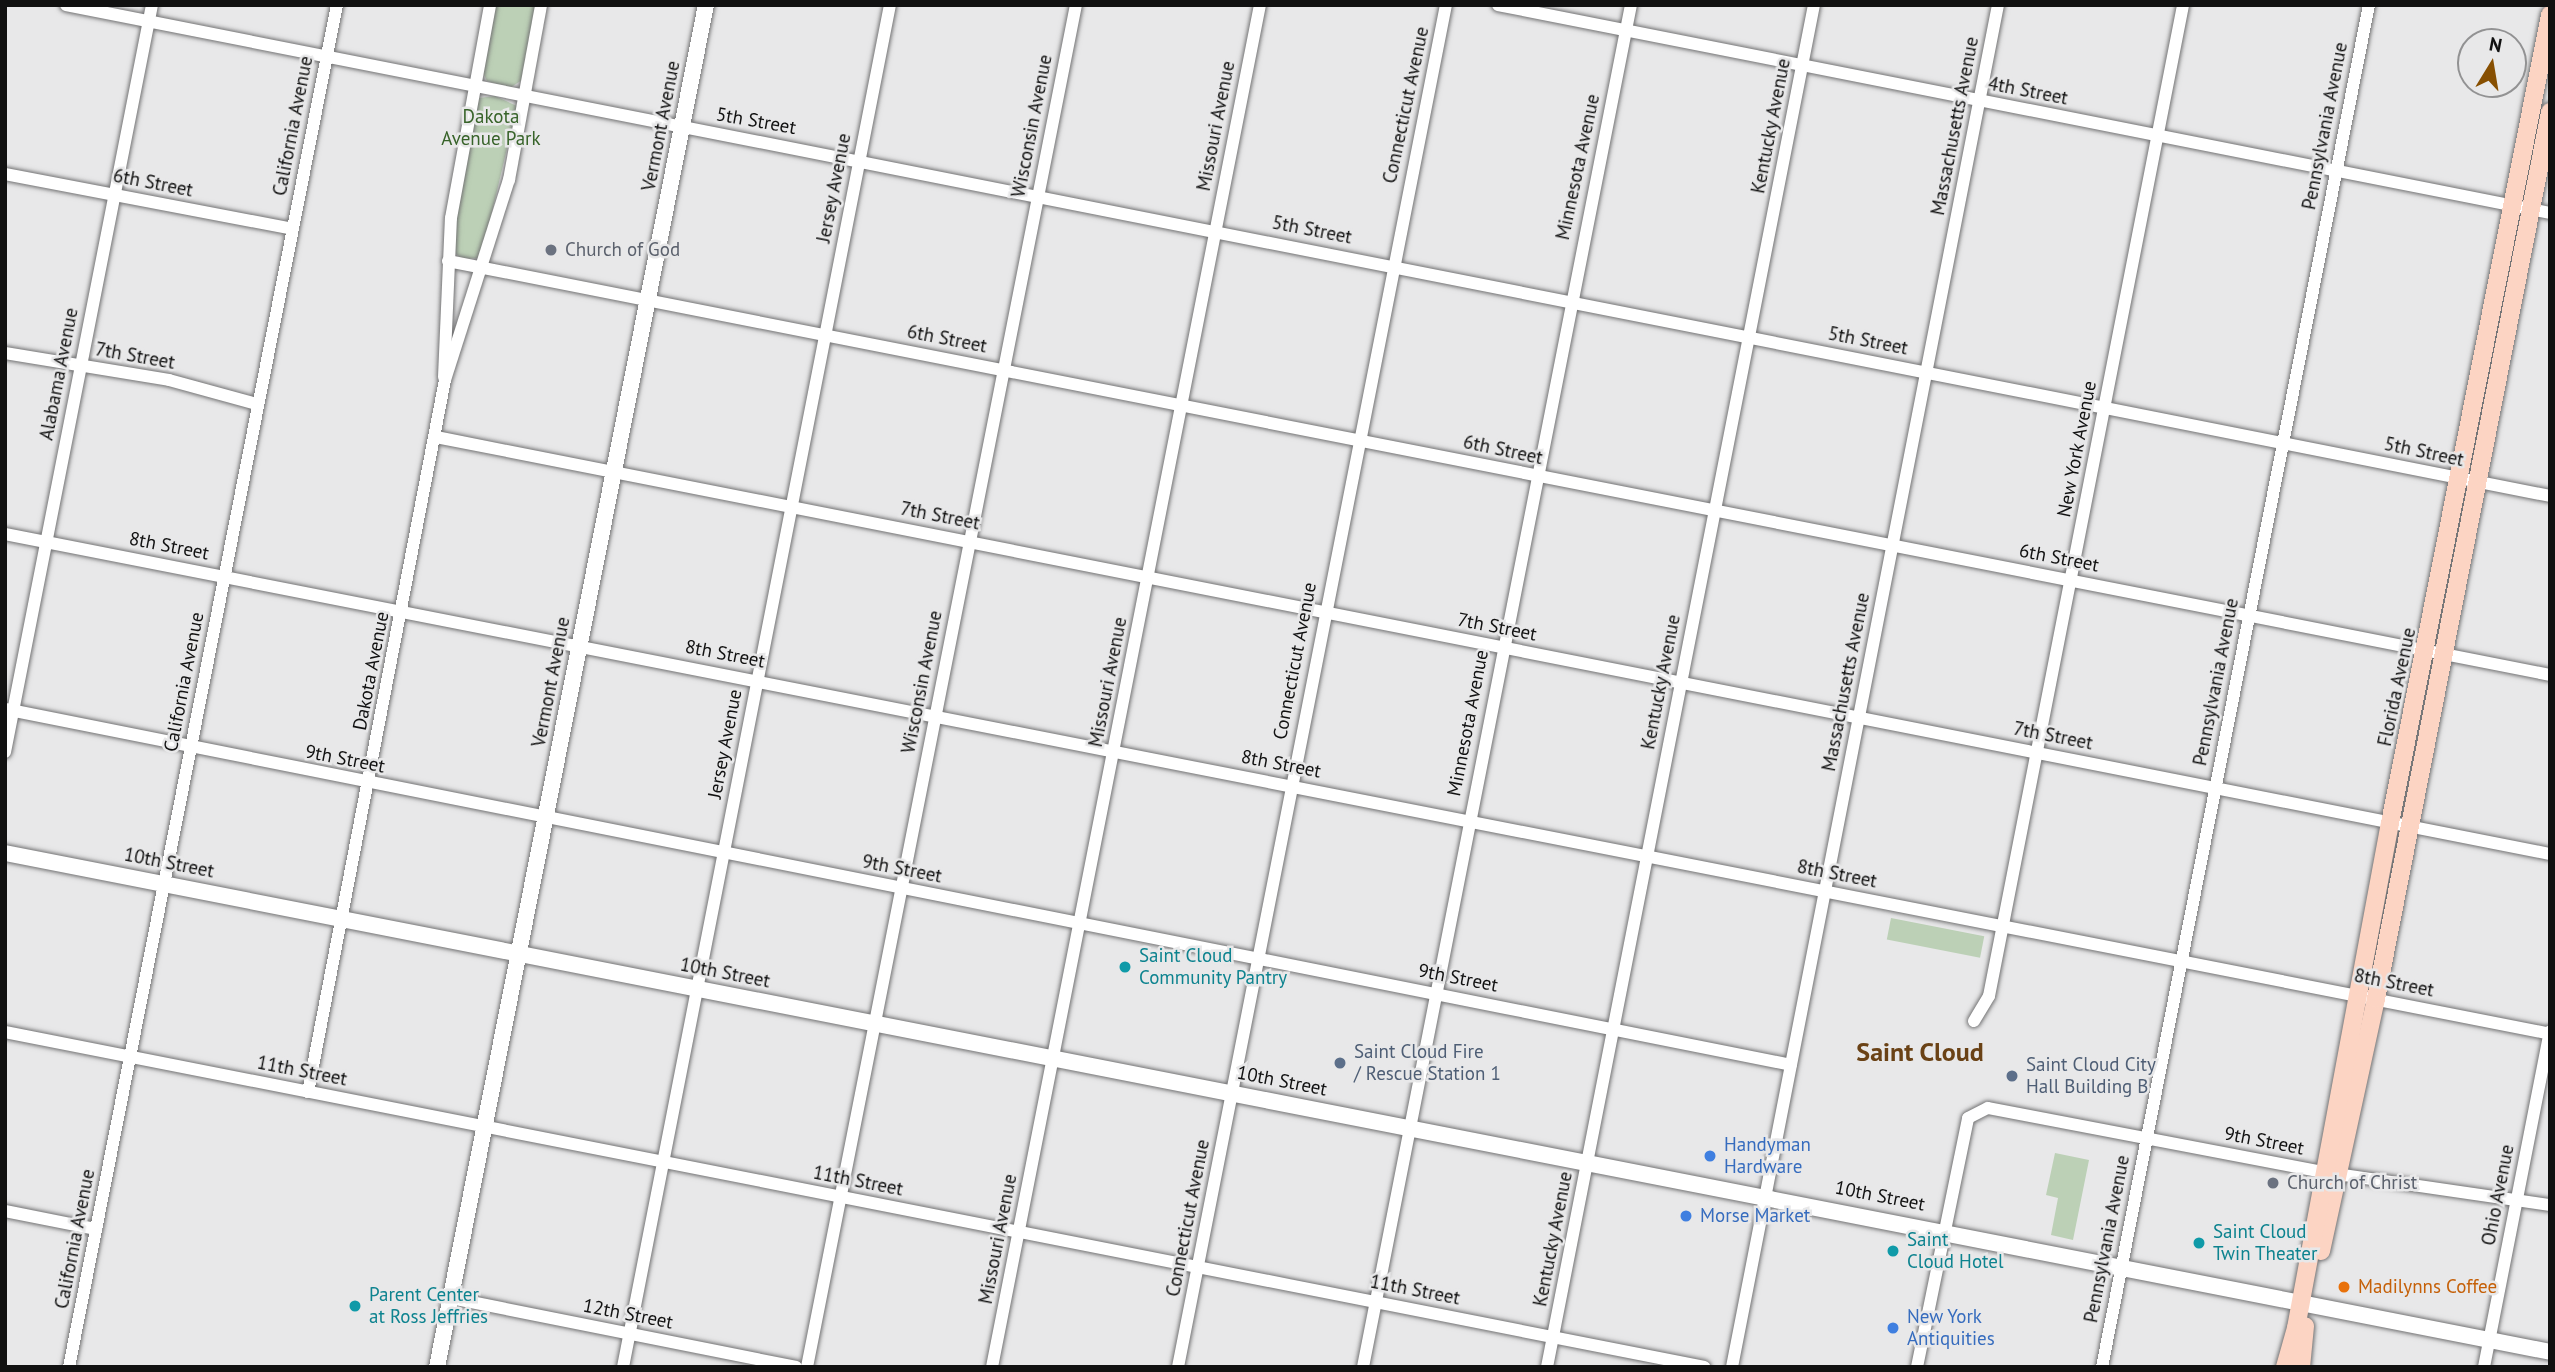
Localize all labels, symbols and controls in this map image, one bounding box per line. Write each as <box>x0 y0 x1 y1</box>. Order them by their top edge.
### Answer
street label: Connecticut Avenue <box>1378 24 1434 186</box>
north arrow <box>2457 28 2527 98</box>
text: N <box>2487 31 2504 57</box>
street label: Massachusetts Avenue <box>1926 34 1984 218</box>
street label: Pennsylvania Avenue <box>2298 40 2352 212</box>
street label: Wisconsin Avenue <box>1007 52 1057 200</box>
street label: California Avenue <box>268 54 318 198</box>
street label: Kentucky Avenue <box>1747 56 1795 196</box>
street label: Vermont Avenue <box>637 59 685 193</box>
street label: Missouri Avenue <box>1192 59 1240 193</box>
street label: 4th Street <box>1986 72 2070 110</box>
street label: Minnesota Avenue <box>1551 92 1605 242</box>
street label: 5th Street <box>714 103 798 139</box>
park label: Dakota Avenue Park <box>441 106 541 150</box>
street label: Jersey Avenue <box>812 131 856 245</box>
street label: 6th Street <box>111 164 195 202</box>
street label: 5th Street <box>1270 211 1354 249</box>
place label: Church of God <box>565 239 680 261</box>
marker: Church of God <box>543 242 559 258</box>
street label: Alabama Avenue <box>35 306 83 442</box>
street label: 6th Street <box>905 320 989 358</box>
street label: 5th Street <box>1826 322 1910 360</box>
street label: 7th Street <box>93 338 177 374</box>
street label: New York Avenue <box>2052 378 2102 520</box>
street label: 6th Street <box>1461 430 1545 470</box>
street label: 5th Street <box>2382 432 2466 472</box>
street label: 7th Street <box>898 497 982 535</box>
street label: 8th Street <box>127 527 211 565</box>
street label: 6th Street <box>2017 539 2101 577</box>
street label: Connecticut Avenue <box>1269 580 1321 742</box>
street label: Massachusetts Avenue <box>1817 590 1875 774</box>
street label: Pennsylvania Avenue <box>2189 596 2243 768</box>
street label: Wisconsin Avenue <box>897 608 947 756</box>
street label: 7th Street <box>1455 608 1539 646</box>
street label: Dakota Avenue <box>348 609 394 733</box>
street label: California Avenue <box>159 610 209 754</box>
street label: Kentucky Avenue <box>1637 612 1685 752</box>
street label: Vermont Avenue <box>527 615 575 749</box>
street label: Missouri Avenue <box>1084 615 1132 749</box>
street label: Florida Avenue <box>2373 625 2421 749</box>
street label: 8th Street <box>683 635 767 673</box>
street label: Minnesota Avenue <box>1443 648 1493 798</box>
street label: Jersey Avenue <box>703 687 747 801</box>
street label: 7th Street <box>2011 717 2095 755</box>
street label: 9th Street <box>303 740 387 778</box>
street label: 8th Street <box>1239 745 1323 783</box>
street label: 10th Street <box>122 843 216 883</box>
street label: 9th Street <box>860 850 944 888</box>
street label: 8th Street <box>1795 855 1879 893</box>
place label: Saint Cloud Community Pantry <box>1139 945 1288 989</box>
street label: 10th Street <box>678 953 772 993</box>
marker: Saint Cloud Community Pantry <box>1117 959 1133 975</box>
street label: 9th Street <box>1416 959 1500 997</box>
street label: 8th Street <box>2352 964 2436 1002</box>
district label: Saint Cloud <box>1856 1036 1984 1068</box>
place label: Saint Cloud Fire / Rescue Station 1 <box>1354 1041 1501 1085</box>
street label: 11th Street <box>255 1051 349 1091</box>
place label: Saint Cloud City Hall Building B <box>2026 1054 2156 1098</box>
marker: Saint Cloud Fire / Rescue Station 1 <box>1332 1055 1348 1071</box>
street label: 10th Street <box>1235 1061 1329 1101</box>
marker: Saint Cloud City Hall Building B <box>2004 1068 2020 1084</box>
street label: 9th Street <box>2222 1122 2306 1160</box>
place label: Handyman Hardware <box>1724 1134 1811 1178</box>
street label: Connecticut Avenue <box>1162 1137 1214 1299</box>
street label: Ohio Avenue <box>2477 1142 2519 1248</box>
marker: Handyman Hardware <box>1702 1148 1718 1164</box>
street label: Pennsylvania Avenue <box>2080 1153 2134 1325</box>
street label: 11th Street <box>811 1161 905 1201</box>
street label: California Avenue <box>50 1167 100 1311</box>
street label: Kentucky Avenue <box>1529 1169 1577 1309</box>
street label: Missouri Avenue <box>974 1172 1022 1306</box>
place label: Church of Christ <box>2287 1172 2417 1194</box>
marker: Church of Christ <box>2265 1175 2281 1191</box>
street label: 10th Street <box>1833 1176 1927 1216</box>
place label: Morse Market <box>1700 1205 1810 1227</box>
marker: Morse Market <box>1678 1208 1694 1224</box>
place label: Saint Cloud Twin Theater <box>2213 1221 2318 1265</box>
place label: Saint Cloud Hotel <box>1907 1229 2004 1273</box>
marker: Saint Cloud Twin Theater <box>2191 1235 2207 1251</box>
marker: Saint Cloud Hotel <box>1885 1243 1901 1259</box>
street label: 11th Street <box>1368 1270 1462 1310</box>
place label: Madilynns Coffee <box>2358 1276 2497 1298</box>
marker: Madilynns Coffee <box>2336 1279 2352 1295</box>
place label: Parent Center at Ross Jeffries <box>369 1284 488 1328</box>
street label: 12th Street <box>581 1294 675 1334</box>
marker: Parent Center at Ross Jeffries <box>347 1298 363 1314</box>
place label: New York Antiquities <box>1907 1306 1995 1350</box>
marker: New York Antiquities <box>1885 1320 1901 1336</box>

